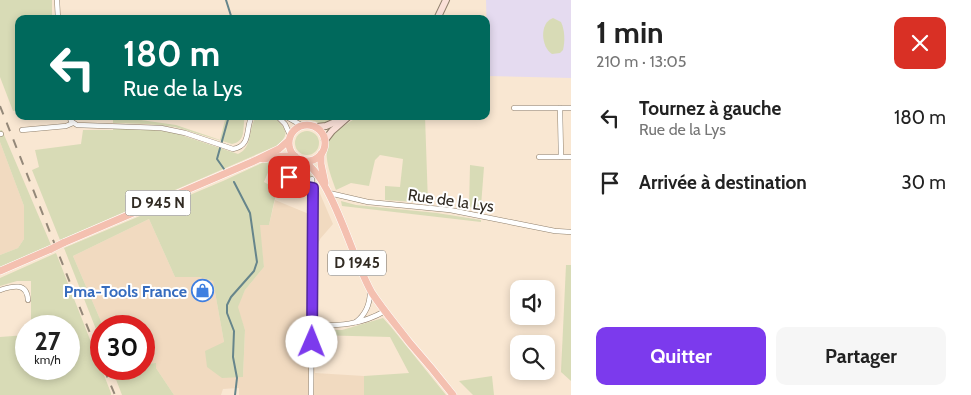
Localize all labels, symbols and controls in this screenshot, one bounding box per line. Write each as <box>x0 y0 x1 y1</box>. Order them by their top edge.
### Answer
text: 1 min <box>596 14 664 51</box>
button: close <box>894 17 946 69</box>
text: 180 m <box>123 32 220 75</box>
icon: left <box>40 35 105 100</box>
text: 210 m · 13:05 <box>596 52 686 71</box>
text: Rue de la Lys <box>123 75 242 102</box>
text: Tournez à gauche <box>639 97 781 120</box>
icon: left <box>596 104 624 132</box>
text: 180 m <box>894 106 946 129</box>
text: Rue de la Lys <box>639 120 726 139</box>
pin <box>268 156 310 198</box>
icon: arrive <box>275 163 303 191</box>
icon: arrive <box>596 169 624 197</box>
text: Arrivée à destination <box>639 171 807 194</box>
text: 30 m <box>902 171 946 194</box>
street label: Rue de la Lys <box>407 185 496 216</box>
road number: D 945 N <box>126 190 190 216</box>
road number: D 1945 <box>328 250 386 276</box>
shop icon: Pma-Tools France <box>191 279 215 303</box>
map controls <box>510 280 555 380</box>
button: sound <box>510 280 555 325</box>
place label: Pma-Tools France <box>64 282 187 301</box>
speed limit sign: 30 <box>90 315 155 380</box>
position arrow <box>285 315 337 367</box>
text: 27 <box>35 326 60 356</box>
button: Quitter <box>596 327 766 385</box>
button: Partager <box>776 327 946 385</box>
button: search <box>510 335 555 380</box>
text: km/h <box>34 352 61 367</box>

